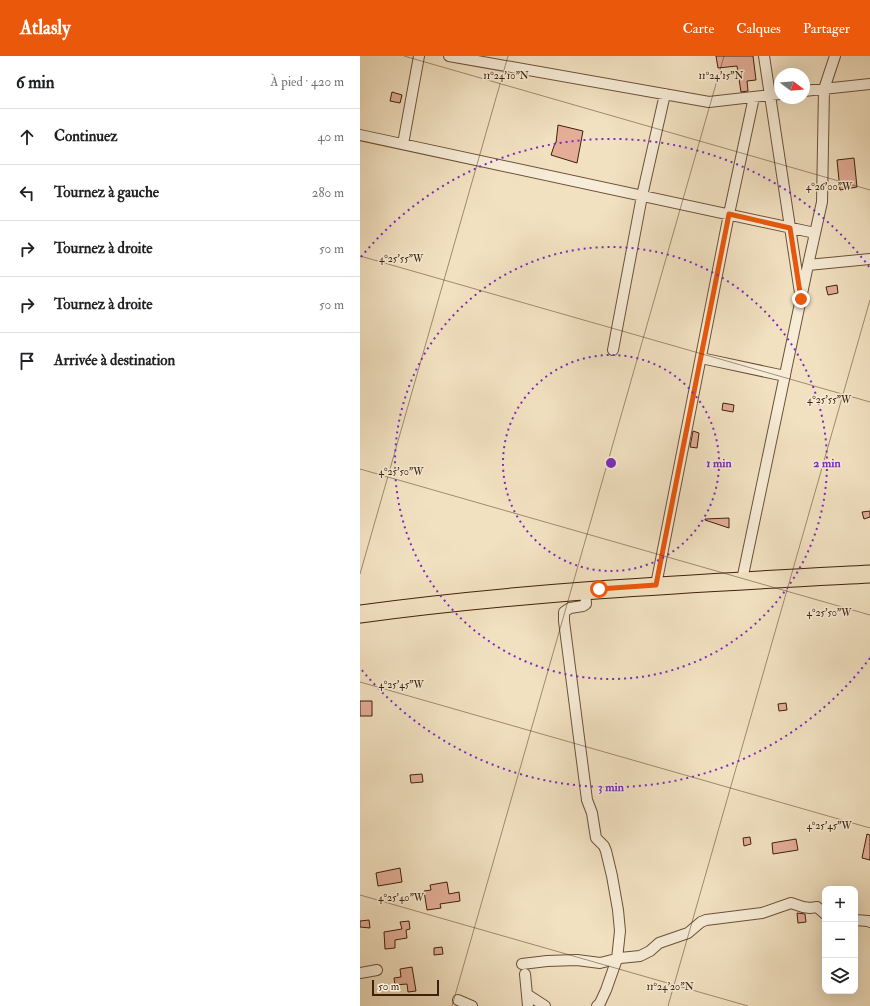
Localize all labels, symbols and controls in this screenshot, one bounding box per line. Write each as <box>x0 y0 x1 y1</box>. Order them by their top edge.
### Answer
text: Atlasly <box>20 16 71 40</box>
text: Carte <box>683 20 714 37</box>
text: Calques <box>736 20 781 37</box>
text: Partager <box>803 20 850 37</box>
north arrow <box>774 68 810 104</box>
text: 11°24'10"N <box>483 70 529 82</box>
text: 11°24'15"N <box>699 70 744 82</box>
text: 6 min <box>16 72 55 93</box>
text: À pied · 420 m <box>270 74 344 90</box>
icon: ahead <box>16 126 38 148</box>
text: Continuez <box>54 127 118 146</box>
text: 40 m <box>318 129 344 145</box>
text: 4°26'00"W <box>806 181 853 193</box>
icon: left <box>16 182 38 204</box>
text: Tournez à gauche <box>54 183 159 202</box>
text: 280 m <box>312 185 344 201</box>
icon: right <box>16 238 38 260</box>
text: Tournez à droite <box>54 239 153 258</box>
text: 50 m <box>319 241 344 257</box>
text: 4°25'55"W <box>379 253 424 265</box>
route end <box>792 290 810 308</box>
icon: right <box>16 294 38 316</box>
text: Tournez à droite <box>54 295 153 314</box>
text: 50 m <box>319 297 344 313</box>
icon: arrive <box>16 350 38 372</box>
text: Arrivée à destination <box>54 351 175 370</box>
text: 4°25'55"W <box>807 394 852 406</box>
centre of rings <box>604 456 618 470</box>
text: 1 min <box>706 456 733 471</box>
text: 2 min <box>813 456 841 471</box>
text: 4°25'50"W <box>379 466 424 478</box>
route start <box>590 580 608 598</box>
text: 4°25'50"W <box>807 607 852 619</box>
text: 4°25'45"W <box>378 679 424 691</box>
text: 3 min <box>598 780 625 795</box>
text: 4°25'45"W <box>806 820 852 832</box>
map controls <box>822 886 858 994</box>
button: + <box>822 886 858 922</box>
text: 4°25'40"W <box>378 892 425 904</box>
button: − <box>822 922 858 958</box>
button: layers <box>822 958 858 994</box>
scale bar <box>372 978 439 997</box>
text: 50 m <box>378 980 399 993</box>
text: 11°24'20"N <box>646 981 694 993</box>

